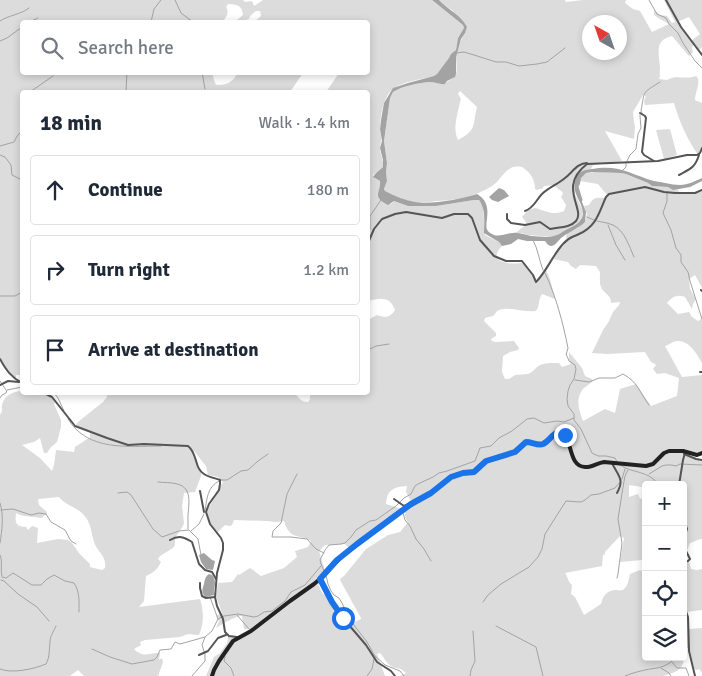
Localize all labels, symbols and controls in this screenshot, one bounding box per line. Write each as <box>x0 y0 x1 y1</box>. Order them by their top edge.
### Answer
north arrow <box>582 15 627 60</box>
search box <box>20 20 370 75</box>
icon: search <box>38 34 66 62</box>
text: Search here <box>78 36 174 60</box>
text: 18 min <box>40 110 102 136</box>
text: Walk · 1.4 km <box>258 113 350 133</box>
icon: ahead <box>41 176 69 204</box>
text: Continue <box>88 178 163 202</box>
text: 180 m <box>307 180 349 200</box>
icon: right <box>41 256 69 284</box>
text: Turn right <box>88 258 170 282</box>
text: 1.2 km <box>303 260 349 280</box>
icon: arrive <box>41 336 69 364</box>
text: Arrive at destination <box>88 338 259 362</box>
route end <box>554 424 577 447</box>
map controls <box>642 481 687 661</box>
button: + <box>642 481 687 526</box>
button: − <box>642 526 687 571</box>
button: locate <box>642 571 687 616</box>
route start <box>332 607 355 630</box>
button: layers <box>642 616 687 661</box>

